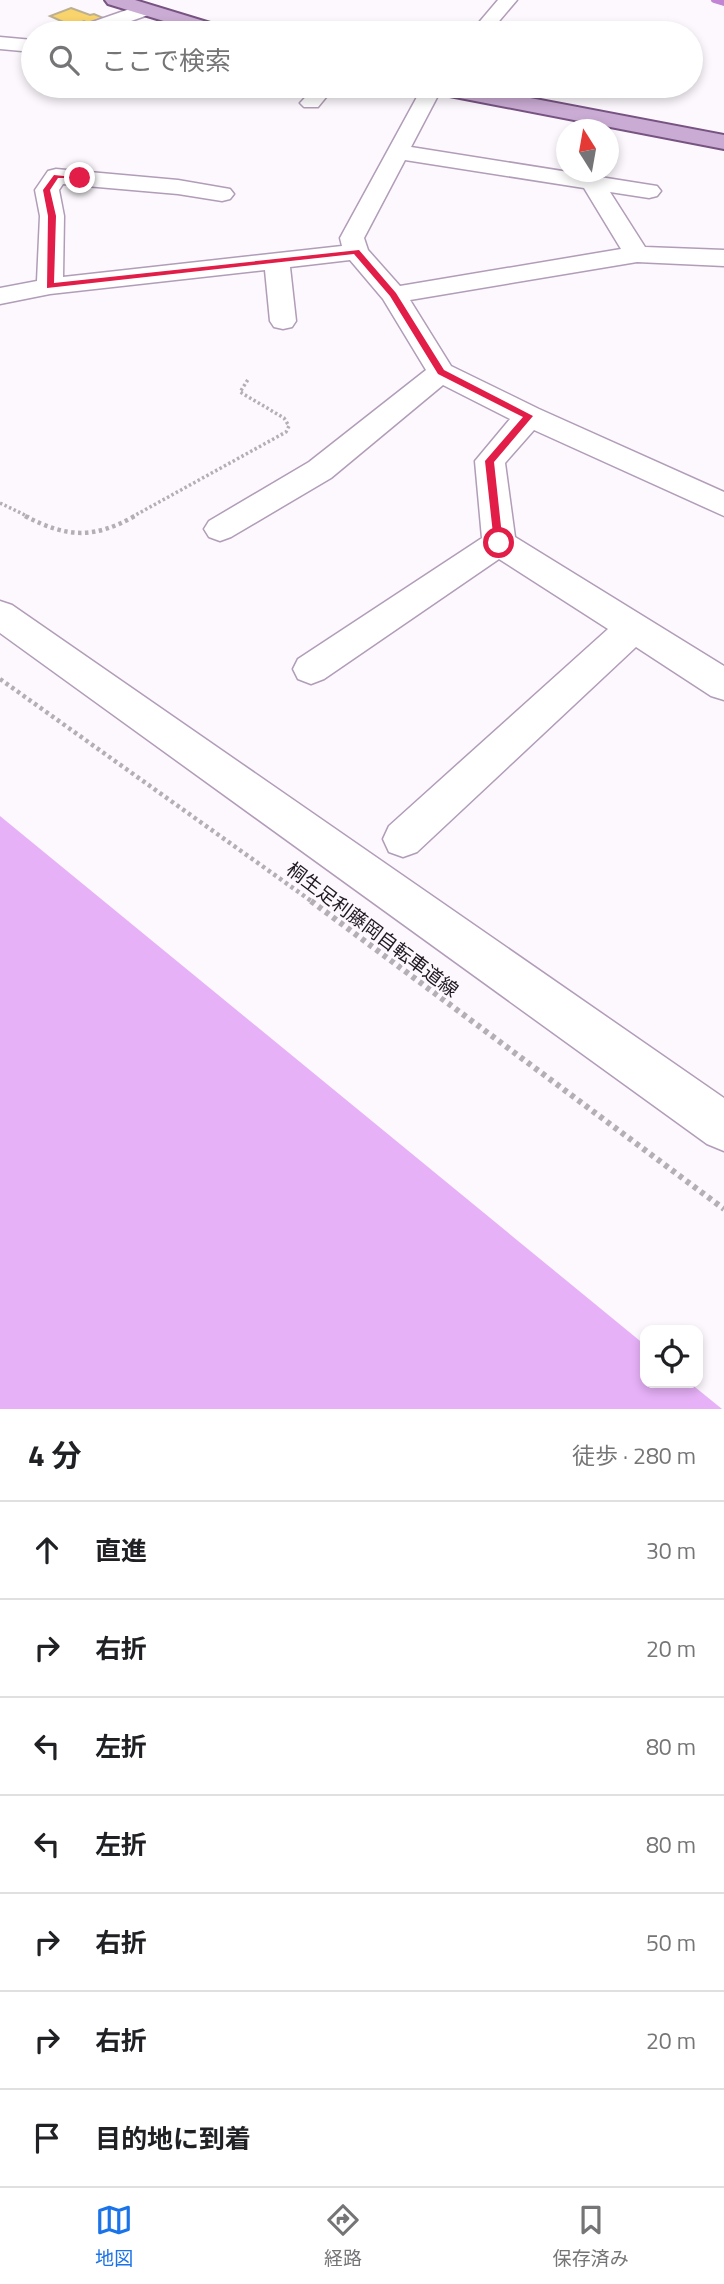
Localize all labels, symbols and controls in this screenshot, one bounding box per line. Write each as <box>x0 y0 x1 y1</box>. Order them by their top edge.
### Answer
search box <box>21 21 703 98</box>
icon: search <box>45 41 83 79</box>
text: ここで検索 <box>101 41 231 80</box>
north arrow <box>556 119 619 182</box>
route end <box>64 162 95 193</box>
route start <box>483 527 514 558</box>
street label: 桐生足利藤岡自転車道線 <box>281 855 465 1003</box>
map controls <box>640 1325 703 1388</box>
button: locate <box>640 1325 703 1388</box>
text: 4 分 <box>28 1432 81 1478</box>
text: 徒歩 · 280 m <box>572 1438 696 1473</box>
icon: ahead <box>28 1531 66 1569</box>
text: 直進 <box>95 1531 147 1570</box>
text: 30 m <box>646 1533 696 1568</box>
icon: right <box>28 1629 66 1667</box>
text: 右折 <box>95 1629 147 1668</box>
text: 20 m <box>646 1631 696 1666</box>
icon: left <box>28 1727 66 1765</box>
text: 左折 <box>95 1727 147 1766</box>
text: 80 m <box>646 1729 696 1764</box>
icon: left <box>28 1825 66 1863</box>
text: 左折 <box>95 1825 147 1864</box>
text: 80 m <box>646 1827 696 1862</box>
icon: right <box>28 1923 66 1961</box>
text: 右折 <box>95 1923 147 1962</box>
text: 50 m <box>646 1925 696 1960</box>
icon: right <box>28 2021 66 2059</box>
text: 右折 <box>95 2021 147 2060</box>
text: 20 m <box>646 2023 696 2058</box>
icon: arrive <box>28 2119 66 2157</box>
text: 目的地に到着 <box>95 2119 251 2158</box>
tab: 地図 <box>95 2201 133 2272</box>
tab: 経路 <box>324 2201 362 2272</box>
tab: 保存済み <box>553 2201 629 2272</box>

